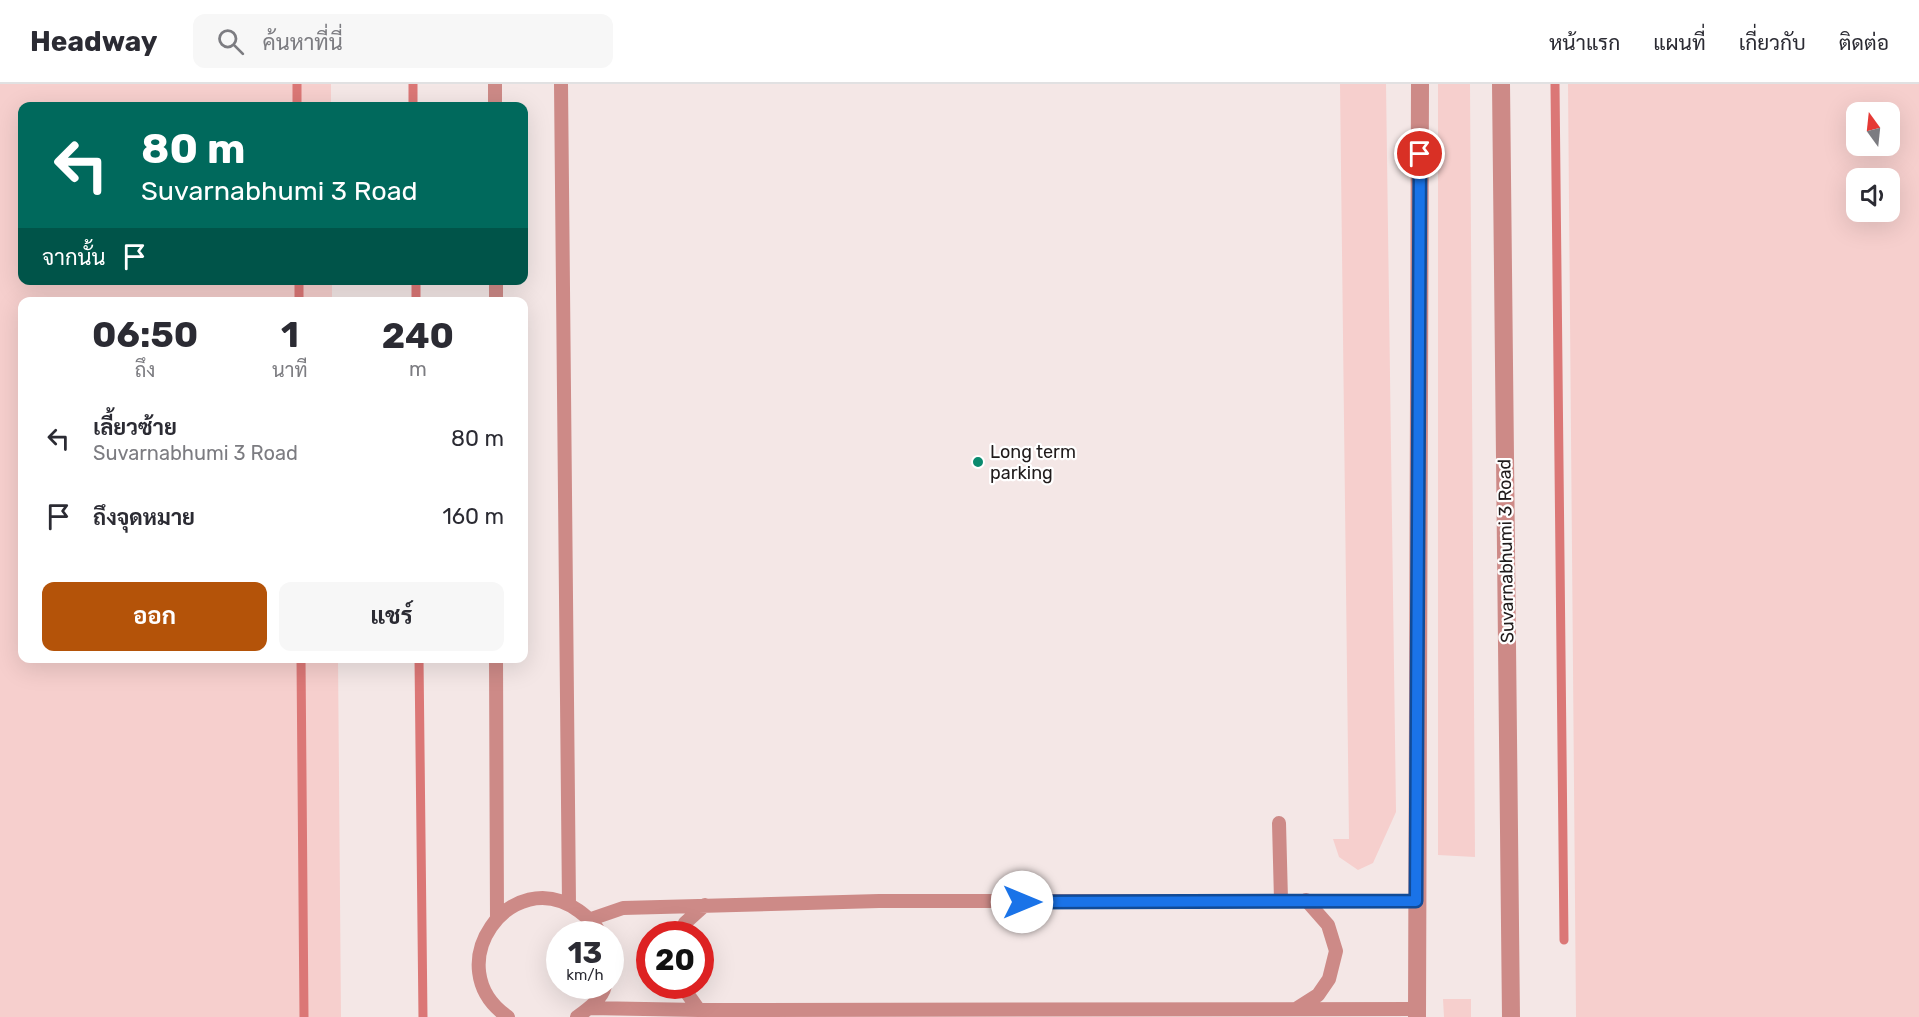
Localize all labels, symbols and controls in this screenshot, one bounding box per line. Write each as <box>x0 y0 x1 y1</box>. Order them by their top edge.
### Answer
search box <box>193 14 613 68</box>
text: Headway <box>30 25 157 58</box>
icon: search <box>214 25 247 58</box>
text: ค้นหาที่นี่ <box>262 29 343 56</box>
text: หน้าแรก <box>1549 30 1620 55</box>
text: แผนที่ <box>1653 30 1706 55</box>
text: เกี่ยวกับ <box>1739 30 1806 55</box>
text: ติดต่อ <box>1839 30 1889 55</box>
north arrow <box>1846 102 1900 156</box>
map controls <box>1846 102 1900 222</box>
text: 80 m <box>141 124 245 174</box>
icon: left <box>42 126 120 204</box>
pin <box>1394 128 1445 179</box>
icon: arrive <box>1403 137 1436 170</box>
button: sound <box>1846 168 1900 222</box>
text: Suvarnabhumi 3 Road <box>141 175 418 207</box>
icon: arrive <box>118 240 151 273</box>
text: จากนั้น <box>42 244 106 271</box>
text: 06:50 <box>92 313 198 356</box>
text: 1 <box>281 313 299 356</box>
text: 240 <box>382 314 454 357</box>
text: m <box>409 357 427 381</box>
text: ถึง <box>135 358 155 382</box>
text: นาที <box>272 358 308 382</box>
text: เลี้ยวซ้าย <box>93 414 177 441</box>
icon: left <box>42 422 75 455</box>
text: 80 m <box>451 425 504 452</box>
text: Suvarnabhumi 3 Road <box>93 441 298 465</box>
place label: Long term parking <box>990 441 1076 484</box>
marker: Long term parking <box>971 455 985 469</box>
street label: Suvarnabhumi 3 Road <box>1493 459 1519 643</box>
icon: arrive <box>42 500 75 533</box>
text: 160 m <box>442 503 504 530</box>
text: ถึงจุดหมาย <box>93 504 195 531</box>
button: ออก <box>42 582 267 651</box>
button: แชร์ <box>279 582 504 651</box>
position arrow <box>990 870 1054 934</box>
speed limit sign: 20 <box>636 921 714 999</box>
text: 13 <box>568 935 602 971</box>
text: km/h <box>566 966 604 984</box>

